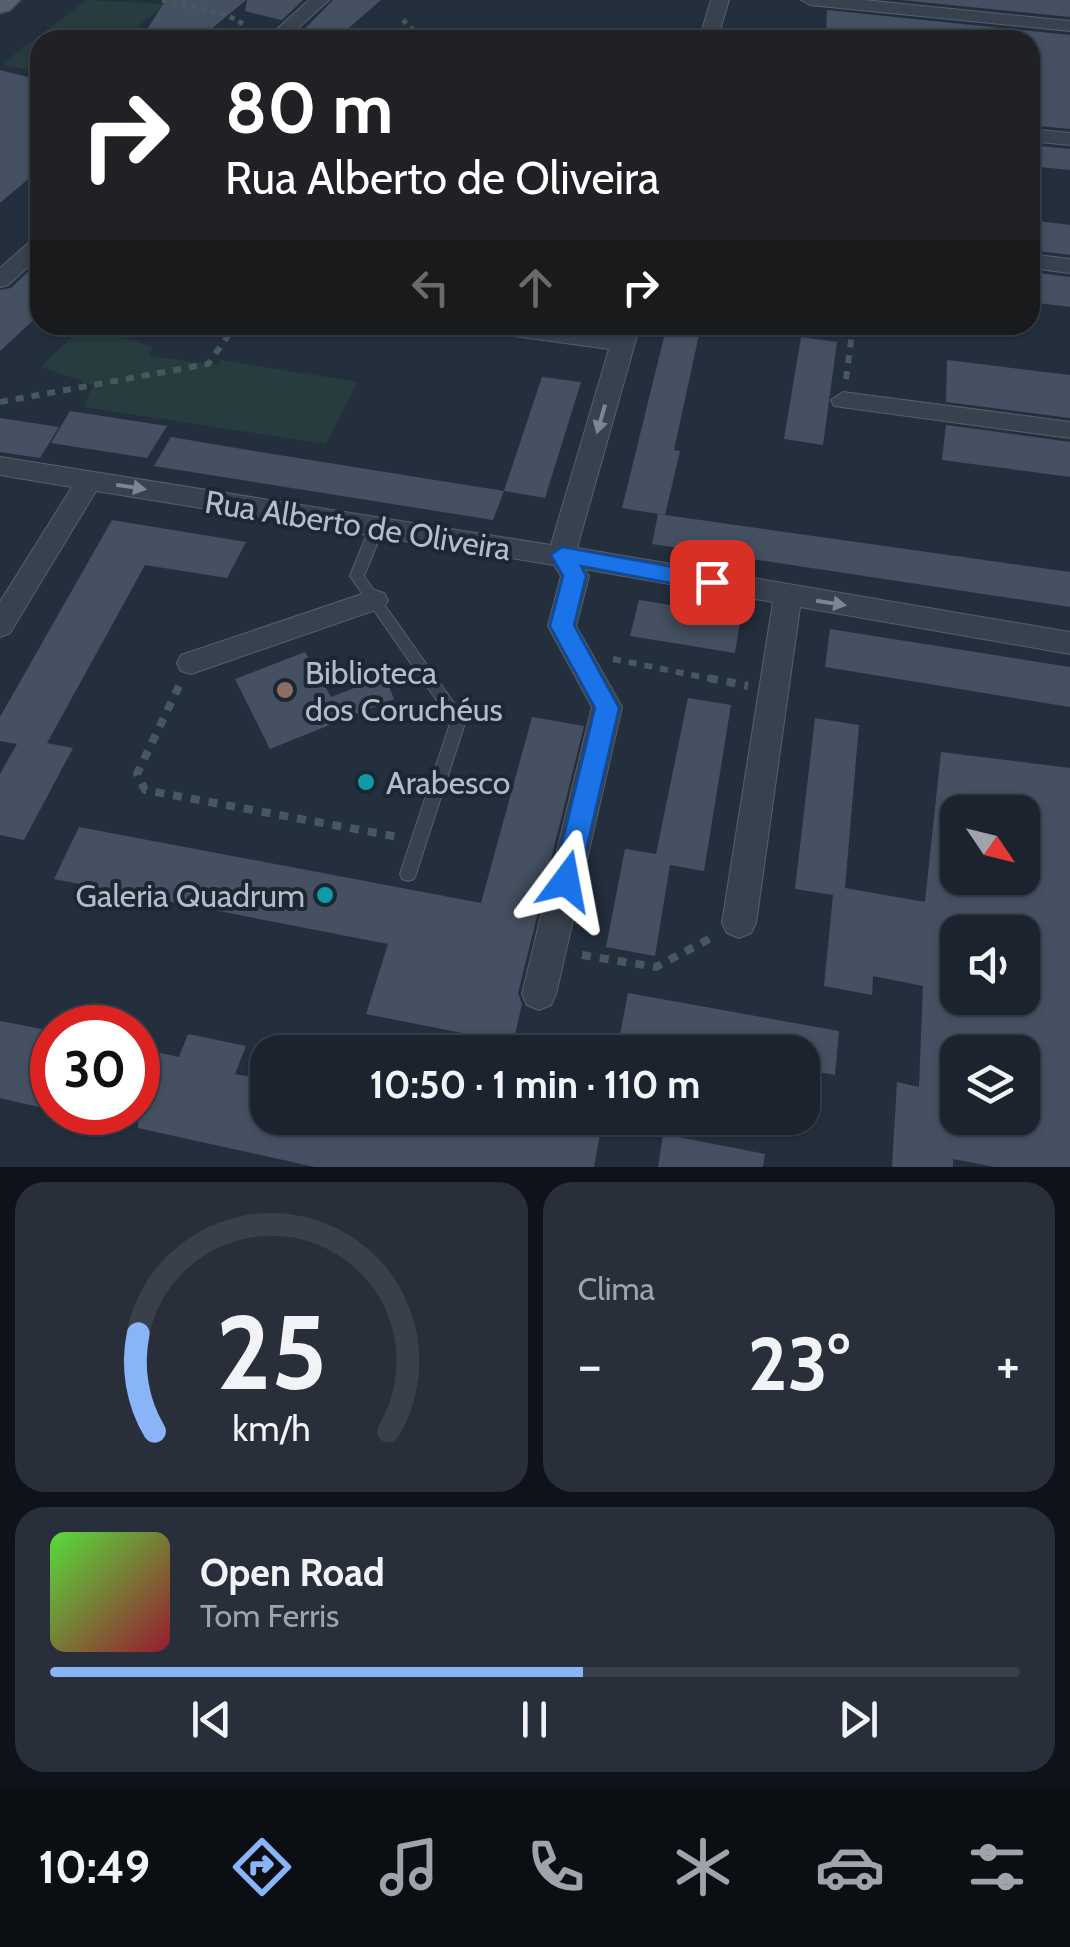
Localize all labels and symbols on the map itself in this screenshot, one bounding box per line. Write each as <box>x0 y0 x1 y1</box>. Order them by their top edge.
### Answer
one-way arrow <box>593 404 608 435</box>
one-way arrow <box>116 480 147 495</box>
street label: Rua Alberto de Oliveira <box>202 482 514 569</box>
pin <box>670 540 755 625</box>
one-way arrow <box>815 596 847 611</box>
place label: Biblioteca dos Coruchéus <box>305 653 503 729</box>
marker: Biblioteca dos Coruchéus <box>274 679 296 701</box>
place label: Arabesco <box>386 763 510 802</box>
marker: Arabesco <box>355 771 377 793</box>
north arrow <box>940 795 1040 895</box>
position arrow <box>514 829 618 933</box>
place label: Galeria Quadrum <box>76 876 305 915</box>
marker: Galeria Quadrum <box>314 884 336 906</box>
speed limit sign: 30 <box>30 1005 160 1135</box>

